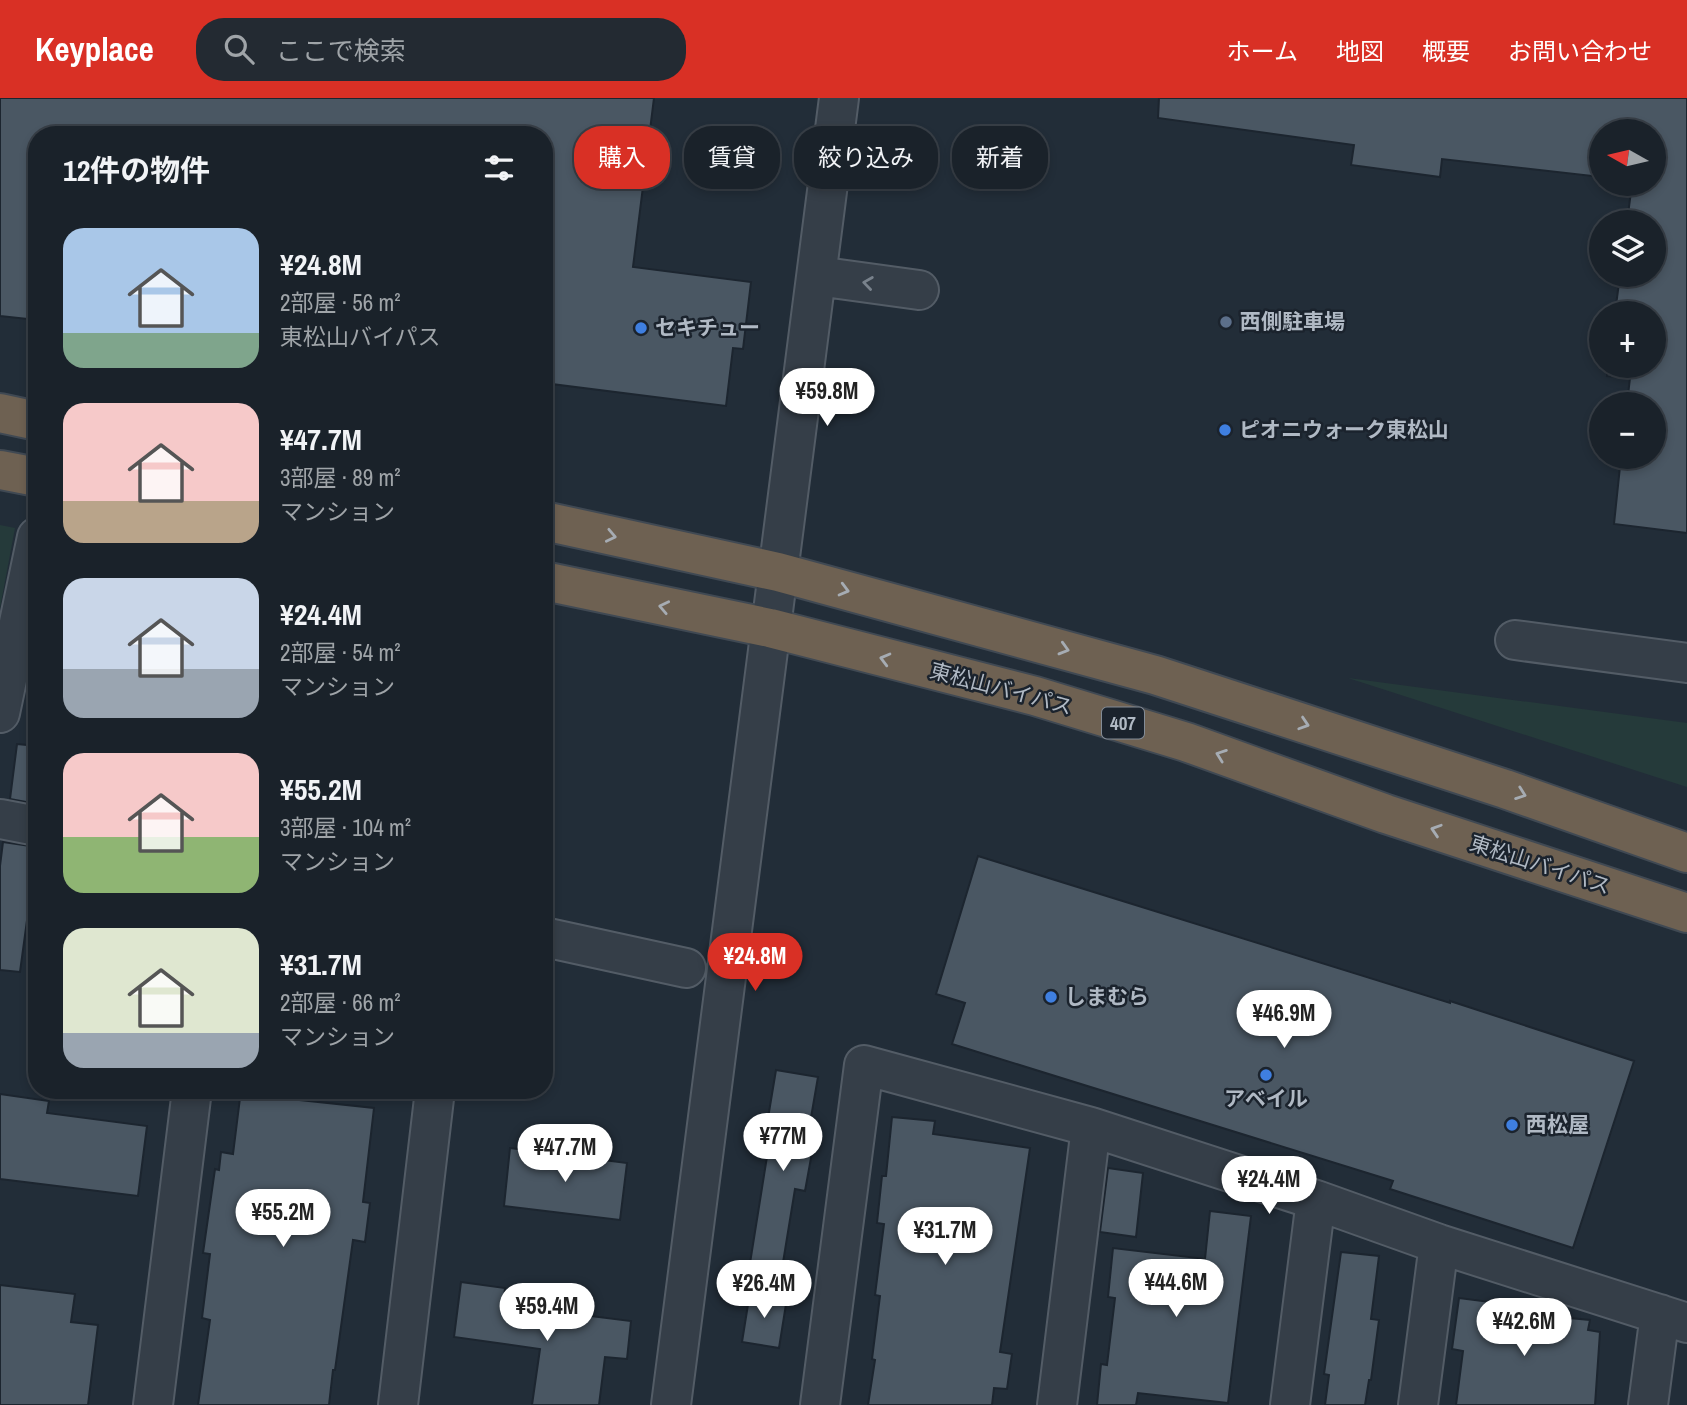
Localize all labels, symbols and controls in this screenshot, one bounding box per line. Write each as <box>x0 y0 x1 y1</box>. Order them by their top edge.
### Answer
search box <box>196 18 686 81</box>
text: Keyplace <box>35 27 154 71</box>
icon: search <box>220 30 258 68</box>
text: ここで検索 <box>276 33 406 68</box>
text: ホーム <box>1227 35 1298 67</box>
text: 地図 <box>1336 35 1384 67</box>
text: 概要 <box>1422 35 1470 67</box>
text: お問い合わせ <box>1508 35 1652 67</box>
north arrow <box>1589 119 1666 196</box>
map controls <box>1589 119 1666 469</box>
chip: 購入 <box>574 126 670 189</box>
chip: 賃貸 <box>684 126 780 189</box>
chip: 絞り込み <box>794 126 938 189</box>
chip: 新着 <box>952 126 1048 189</box>
icon: filters <box>480 149 518 187</box>
text: 12件の物件 <box>63 150 210 190</box>
button: layers <box>1589 210 1666 287</box>
text: ¥24.8M <box>280 244 362 284</box>
icon: home <box>119 256 203 340</box>
one-way arrow <box>862 276 873 291</box>
text: 2部屋 · 56 m² <box>280 287 400 318</box>
button: + <box>1589 301 1666 378</box>
place label: 西側駐車場 <box>1240 307 1345 336</box>
place label: セキチュー <box>655 313 760 342</box>
marker: 西側駐車場 <box>1218 314 1234 330</box>
marker: セキチュー <box>633 320 649 336</box>
text: 東松山バイパス <box>280 321 441 352</box>
pin: ¥59.8M <box>770 368 884 428</box>
text: ¥59.8M <box>796 375 858 406</box>
button: − <box>1589 392 1666 469</box>
place label: ピオニウォーク東松山 <box>1239 415 1449 444</box>
text: ¥47.7M <box>280 419 362 459</box>
marker: ピオニウォーク東松山 <box>1217 422 1233 438</box>
icon: home <box>119 431 203 515</box>
text: 3部屋 · 89 m² <box>280 462 400 493</box>
text: マンション <box>280 496 395 527</box>
one-way arrow <box>605 527 617 542</box>
one-way arrow <box>838 581 850 596</box>
text: ¥24.4M <box>280 594 362 634</box>
one-way arrow <box>658 601 670 615</box>
icon: home <box>119 606 203 690</box>
text: 2部屋 · 54 m² <box>280 637 400 668</box>
one-way arrow <box>1058 641 1070 655</box>
one-way arrow <box>879 653 891 667</box>
street label: 東松山バイパス <box>927 656 1076 721</box>
text: マンション <box>280 671 395 702</box>
road number: 407 <box>1102 708 1144 738</box>
one-way arrow <box>1298 716 1310 730</box>
one-way arrow <box>1216 749 1228 763</box>
text: ¥55.2M <box>280 769 362 809</box>
icon: home <box>119 781 203 865</box>
one-way arrow <box>1514 786 1526 800</box>
text: 3部屋 · 104 m² <box>280 812 411 843</box>
one-way arrow <box>1430 824 1443 838</box>
street label: 東松山バイパス <box>1466 828 1614 901</box>
text: マンション <box>280 846 395 877</box>
pin: ¥24.8M <box>698 934 812 993</box>
text: ¥24.8M <box>724 940 786 971</box>
text: ¥31.7M <box>280 944 362 984</box>
icon: home <box>119 956 203 1040</box>
place label: しまむら <box>1065 982 1149 1011</box>
text: 2部屋 · 66 m² <box>280 987 400 1018</box>
marker: しまむら <box>1043 989 1059 1005</box>
pin: ¥46.9M <box>1227 990 1341 1050</box>
text: ¥46.9M <box>1253 997 1315 1028</box>
text: マンション <box>280 1021 395 1052</box>
marker: アベイル <box>1258 1067 1274 1083</box>
place label: アベイル <box>1224 1084 1308 1113</box>
place label: 西松屋 <box>1526 1110 1589 1139</box>
pin: ¥77M <box>742 1114 824 1173</box>
marker: 西松屋 <box>1504 1117 1520 1133</box>
text: ¥77M <box>759 1120 807 1151</box>
pin: ¥47.7M <box>508 1124 622 1184</box>
text: ¥47.7M <box>534 1131 596 1162</box>
pin: ¥24.4M <box>1212 1156 1326 1216</box>
text: ¥24.4M <box>1238 1163 1300 1194</box>
pin: ¥55.2M <box>226 1190 340 1249</box>
text: ¥55.2M <box>252 1196 314 1227</box>
pin: ¥31.7M <box>888 1208 1002 1267</box>
text: ¥31.7M <box>914 1214 976 1245</box>
pin: ¥26.4M <box>707 1260 821 1320</box>
pin: ¥44.6M <box>1119 1260 1233 1319</box>
text: ¥44.6M <box>1145 1266 1207 1297</box>
text: ¥26.4M <box>733 1267 795 1298</box>
pin: ¥59.4M <box>490 1284 604 1343</box>
text: ¥59.4M <box>516 1290 578 1321</box>
pin: ¥42.6M <box>1467 1298 1581 1358</box>
text: ¥42.6M <box>1493 1305 1555 1336</box>

